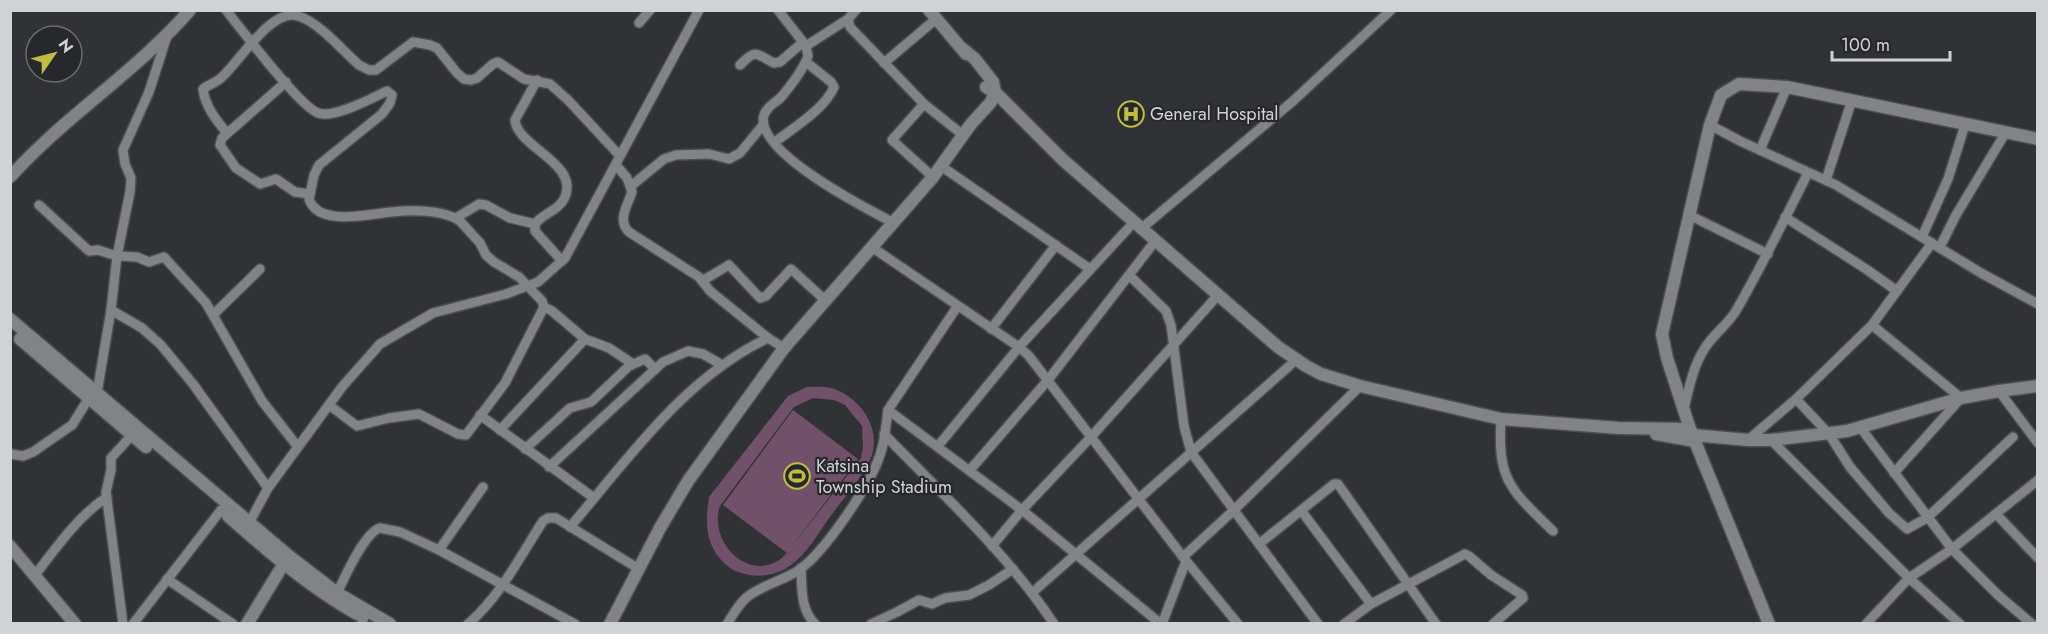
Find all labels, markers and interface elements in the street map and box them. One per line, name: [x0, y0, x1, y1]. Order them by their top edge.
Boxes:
north arrow: [24, 24, 84, 84]
scale bar: [1832, 24, 1950, 62]
text: 100 m: [1841, 32, 1890, 58]
text: N: [53, 34, 79, 57]
hospital icon: General Hospital: [1116, 99, 1146, 129]
place label: General Hospital: [1150, 101, 1278, 127]
place label: Katsina Township Stadium: [816, 453, 952, 500]
sports icon: Katsina Township Stadium: [782, 461, 812, 491]

